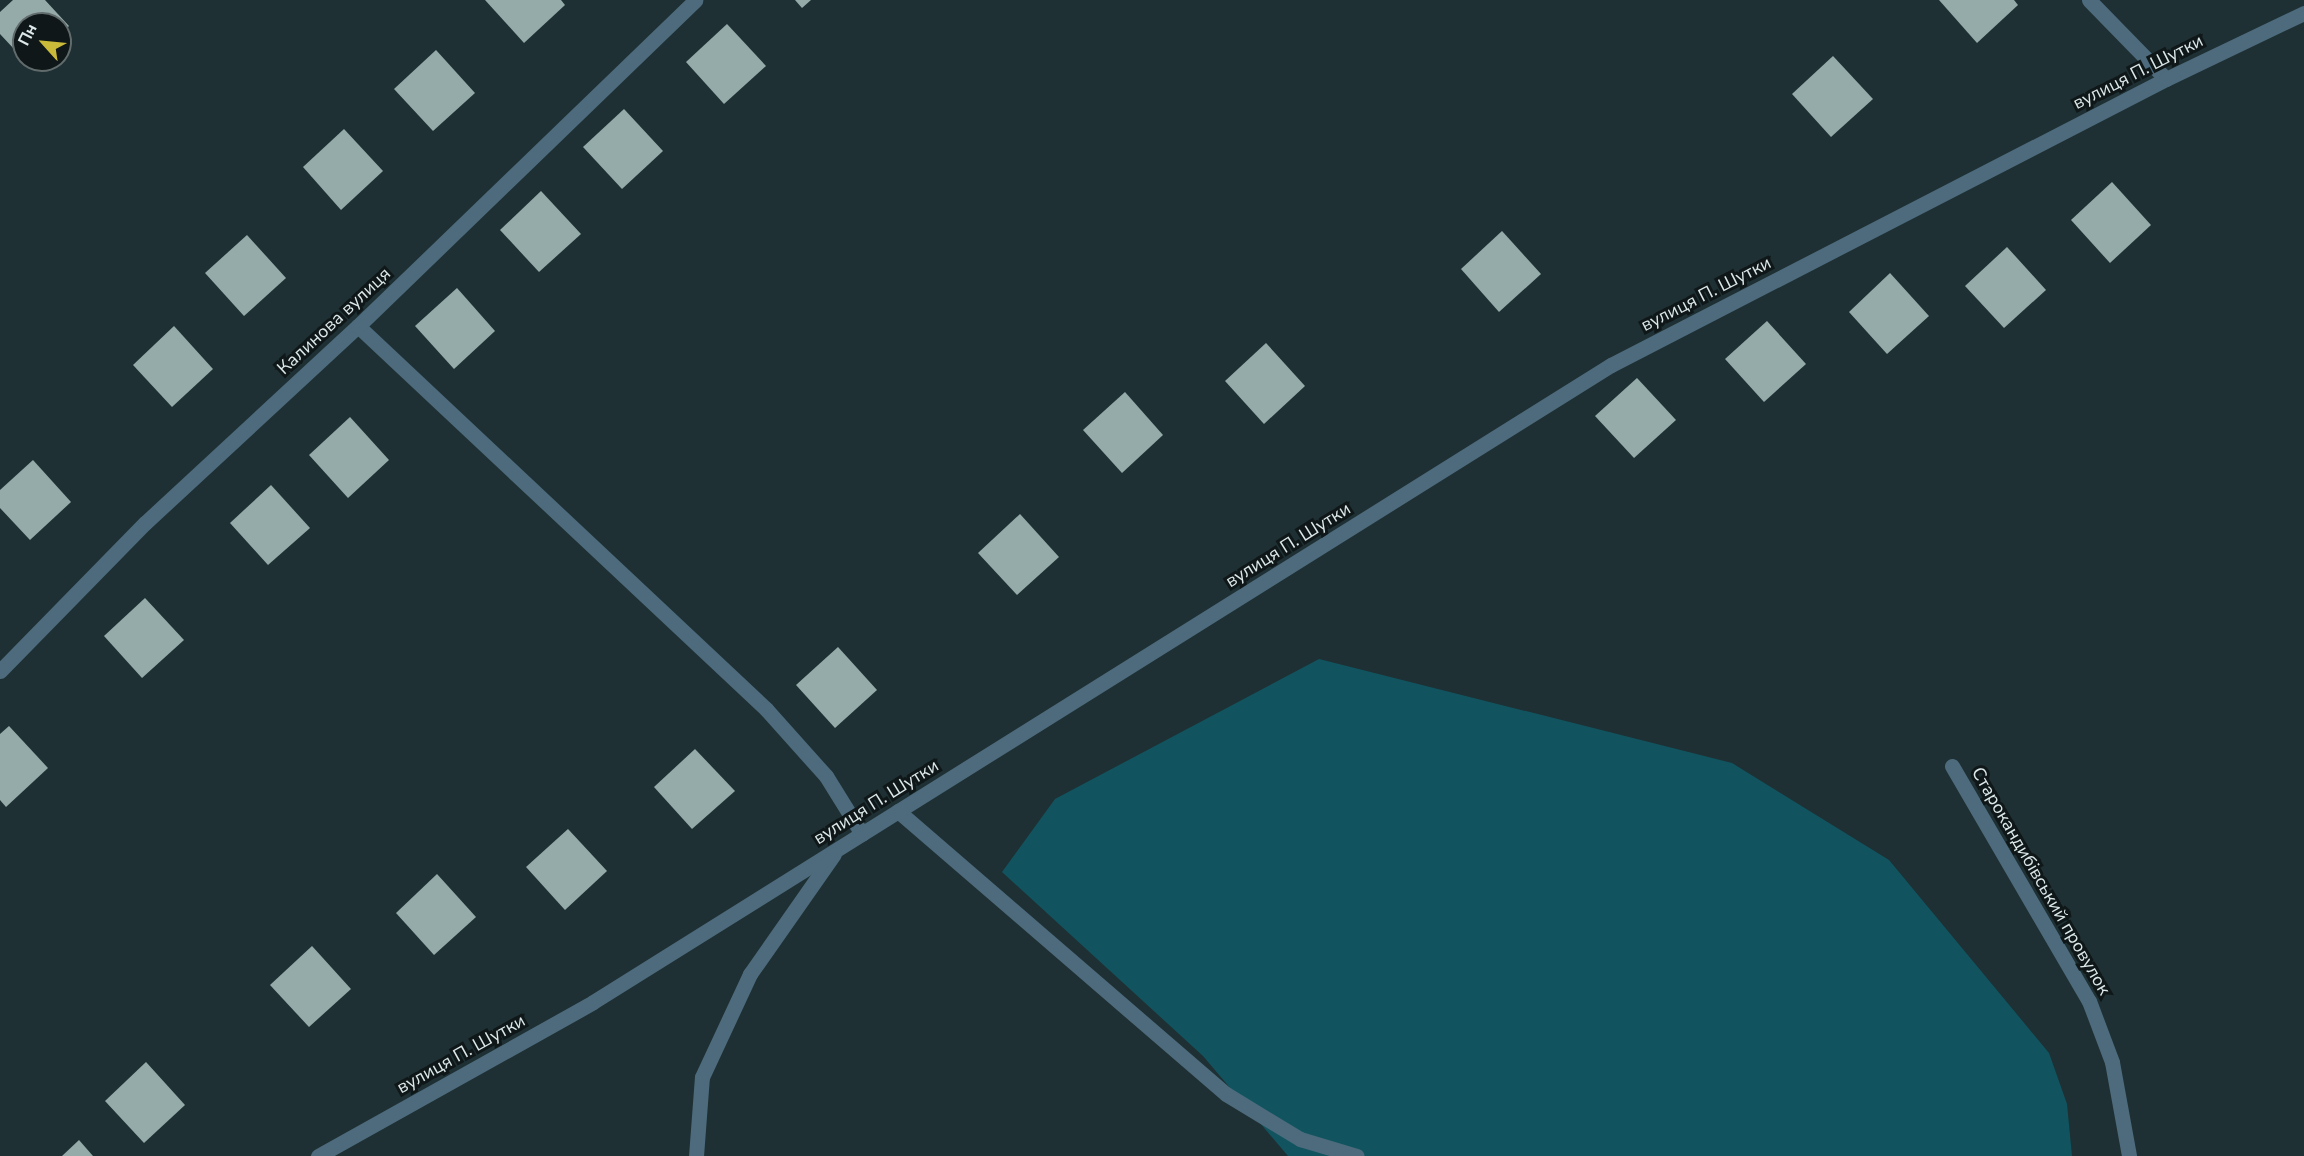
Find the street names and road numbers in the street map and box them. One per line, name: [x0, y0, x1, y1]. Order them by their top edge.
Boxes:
street label: вулиця П. Шутки: [2069, 30, 2207, 114]
street label: вулиця П. Шутки: [1637, 252, 1775, 336]
street label: Калинова вулиця: [273, 263, 395, 379]
street label: вулиця П. Шутки: [1221, 498, 1355, 592]
street label: вулиця П. Шутки: [809, 755, 943, 849]
street label: Старокандибівський провулок: [1967, 763, 2115, 999]
street label: вулиця П. Шутки: [393, 1010, 529, 1098]

